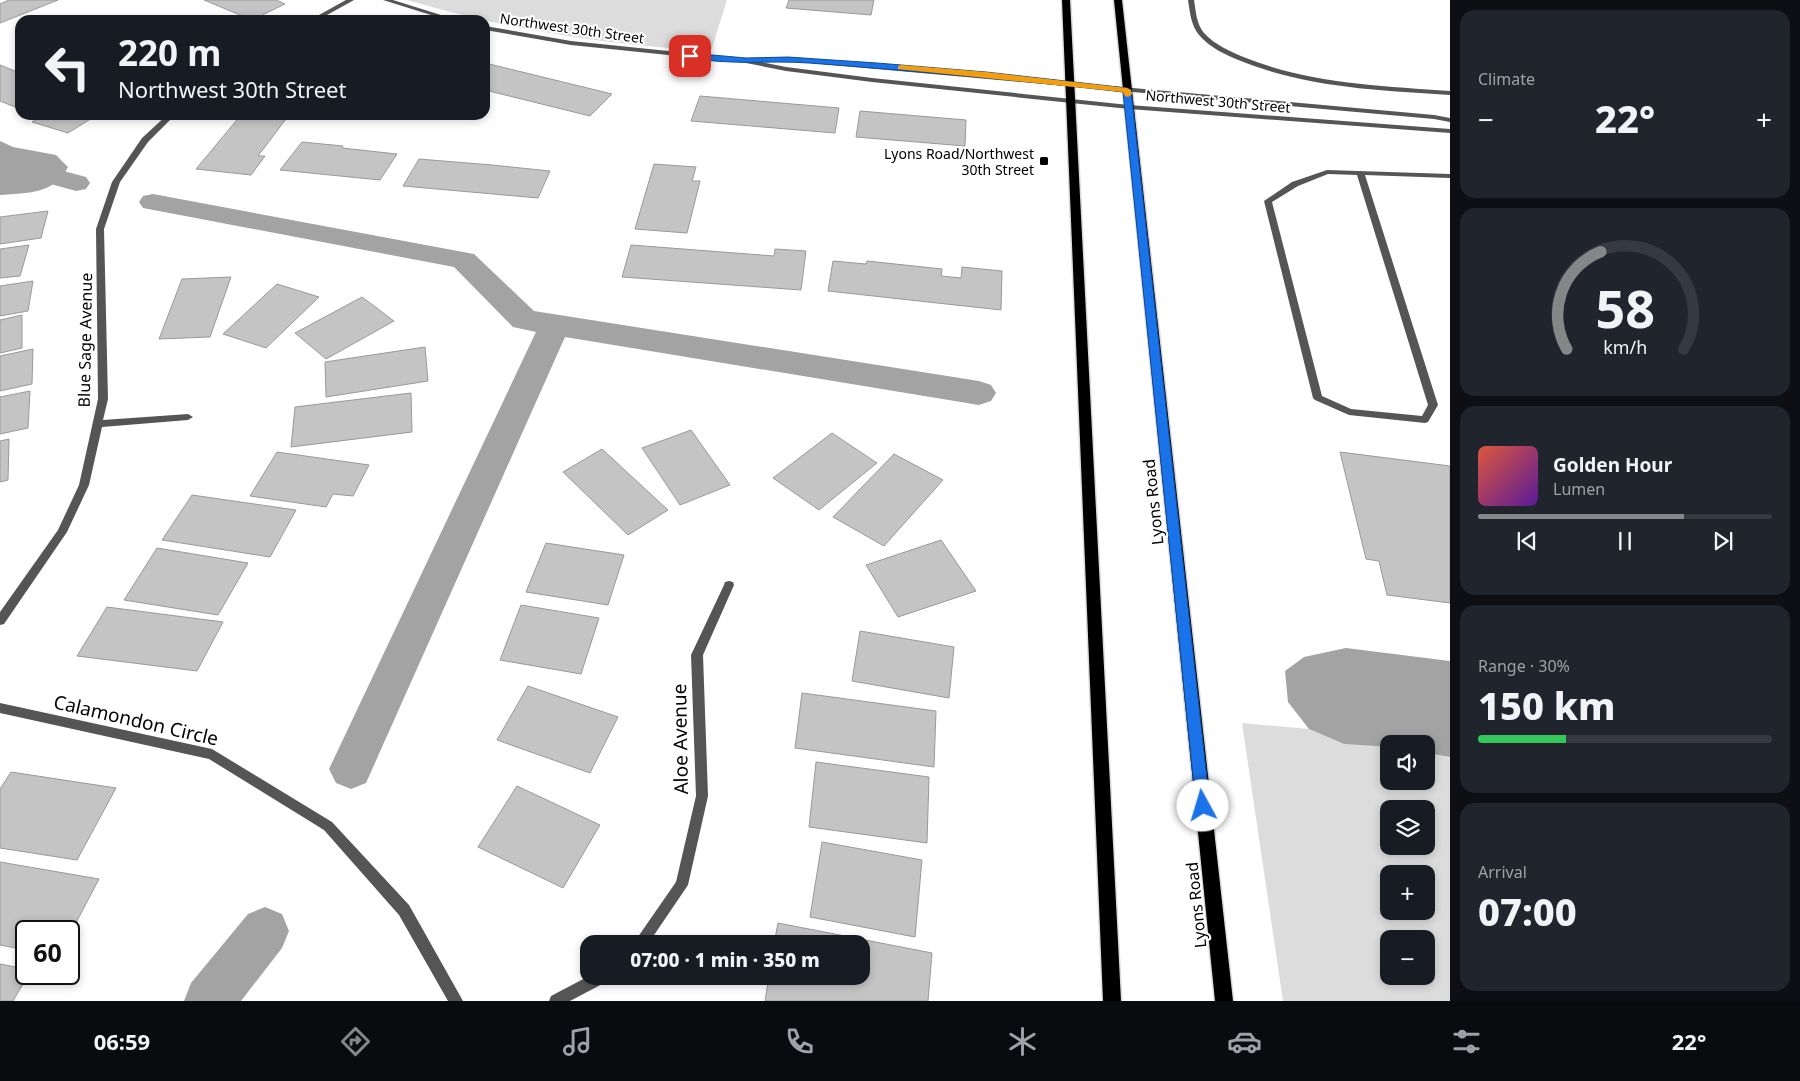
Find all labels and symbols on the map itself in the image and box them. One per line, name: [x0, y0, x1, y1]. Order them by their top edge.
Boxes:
street label: Northwest 30th Street: [499, 8, 645, 48]
pin: [669, 35, 711, 77]
street label: Northwest 30th Street: [1145, 85, 1291, 117]
place label: Lyons Road/Northwest 30th Street: [884, 144, 1034, 179]
marker: Lyons Road/Northwest 30th Street: [1038, 155, 1050, 167]
street label: Blue Sage Avenue: [73, 273, 97, 407]
street label: Lyons Road: [1138, 458, 1168, 546]
street label: Aloe Avenue: [666, 683, 694, 795]
street label: Calamondon Circle: [51, 688, 221, 752]
position arrow: [1176, 779, 1228, 831]
street label: Lyons Road: [1181, 861, 1211, 949]
speed limit sign: 60: [15, 920, 80, 985]

